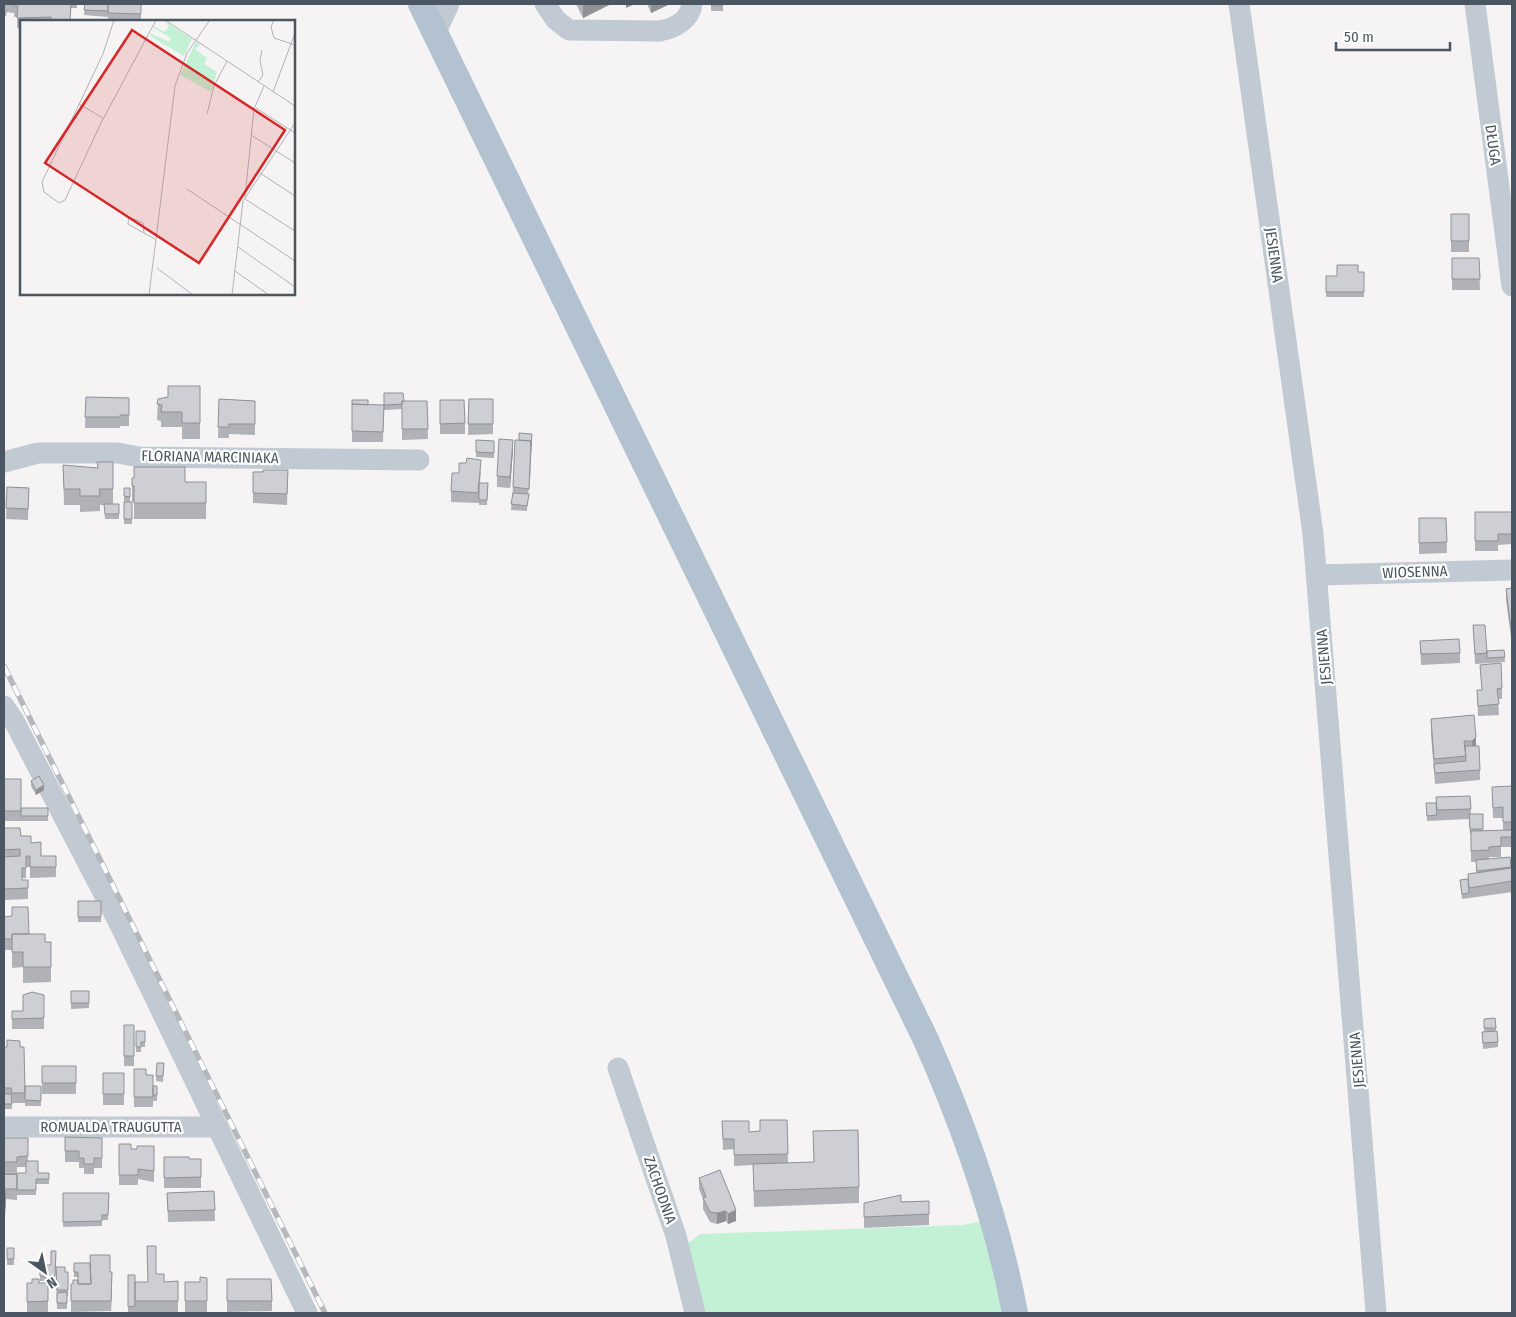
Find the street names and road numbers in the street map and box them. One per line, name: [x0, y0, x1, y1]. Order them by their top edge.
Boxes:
street label: DŁUGA: [1481, 124, 1505, 166]
street label: JESIENNA: [1261, 226, 1287, 284]
street label: FLORIANA MARCINIAKA: [141, 447, 279, 467]
street label: WIOSENNA: [1382, 562, 1448, 582]
street label: JESIENNA: [1313, 628, 1335, 685]
street label: JESIENNA: [1346, 1031, 1368, 1088]
street label: ROMUALDA TRAUGUTTA: [40, 1118, 182, 1136]
street label: ZACHODNIA: [640, 1154, 680, 1226]

